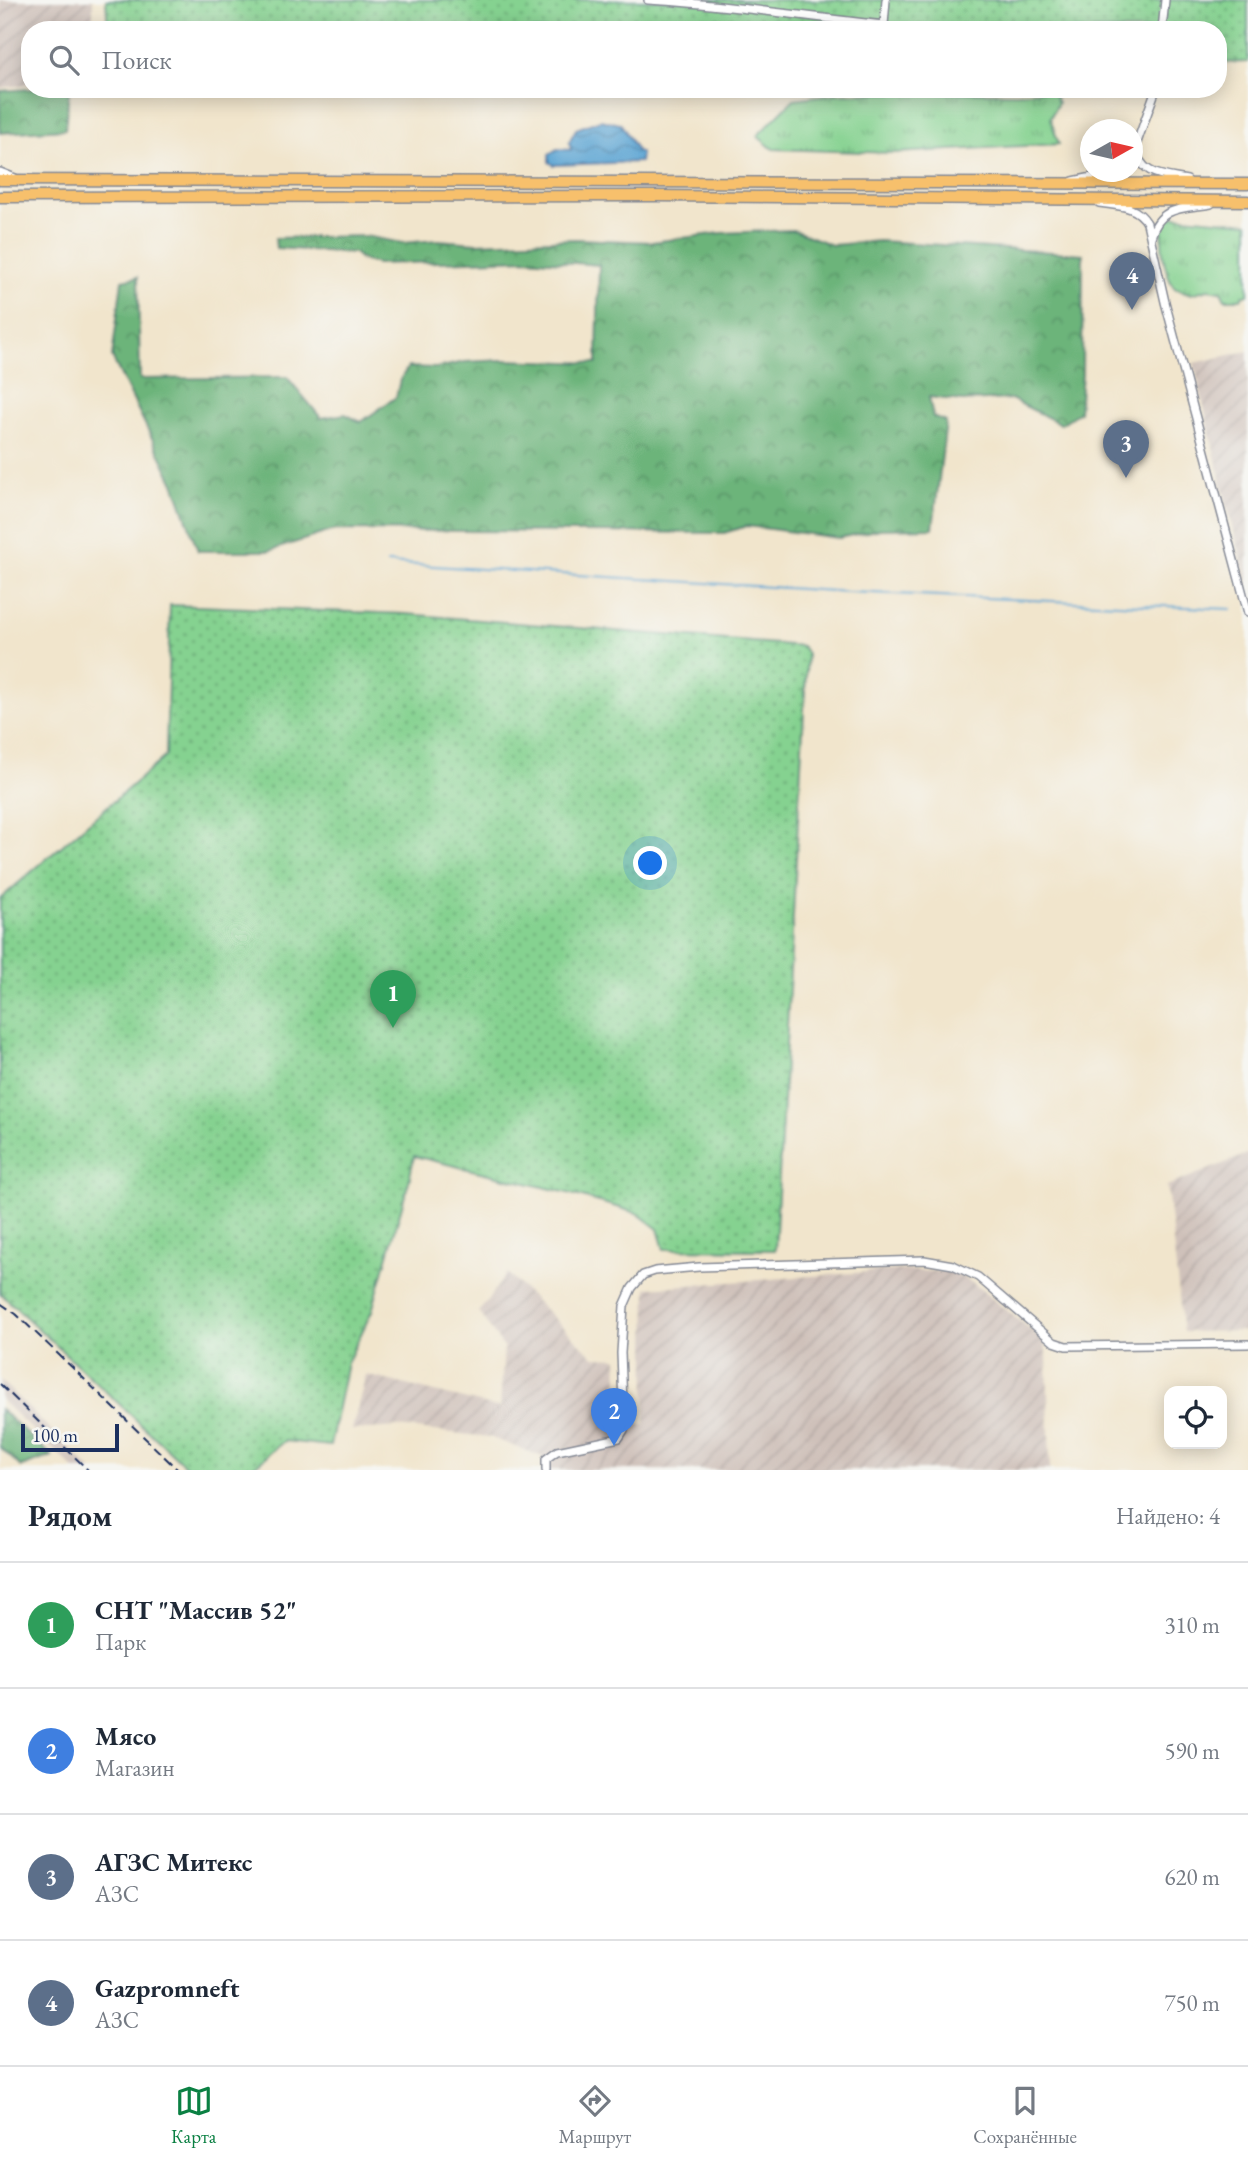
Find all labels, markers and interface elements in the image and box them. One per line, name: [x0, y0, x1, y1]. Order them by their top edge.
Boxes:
search box: [21, 21, 1227, 98]
icon: search: [45, 41, 83, 79]
text: Поиск: [101, 43, 172, 77]
north arrow: [1080, 119, 1143, 182]
pin: 4: [1109, 252, 1155, 310]
pin: 3: [1103, 420, 1149, 478]
your location: [633, 846, 667, 880]
pin: 1: [370, 970, 416, 1028]
map controls: [1164, 1386, 1227, 1449]
button: locate: [1164, 1386, 1227, 1449]
pin: 2: [591, 1388, 637, 1446]
scale bar: [21, 1421, 119, 1453]
text: 100 m: [32, 1423, 78, 1448]
text: Рядом: [28, 1496, 112, 1535]
text: Найдено: 4: [1116, 1501, 1220, 1531]
text: СНТ "Массив 52": [95, 1593, 297, 1627]
text: 1: [45, 1610, 57, 1640]
text: 310 m: [1164, 1610, 1220, 1640]
text: Парк: [95, 1627, 146, 1657]
text: Мясо: [95, 1719, 156, 1753]
text: 2: [45, 1736, 57, 1766]
text: 590 m: [1164, 1736, 1220, 1766]
text: Магазин: [95, 1753, 174, 1783]
text: АГЗС Митекс: [95, 1845, 253, 1879]
text: 3: [45, 1862, 57, 1892]
text: 620 m: [1164, 1862, 1220, 1892]
text: АЗС: [95, 1879, 139, 1909]
text: Gazpromneft: [95, 1971, 239, 2005]
text: 4: [45, 1988, 57, 2018]
text: 750 m: [1164, 1988, 1220, 2018]
text: АЗС: [95, 2005, 139, 2035]
tab: Карта: [171, 2082, 216, 2149]
tab: Маршрут: [558, 2082, 631, 2149]
tab: Сохранённые: [973, 2082, 1077, 2149]

